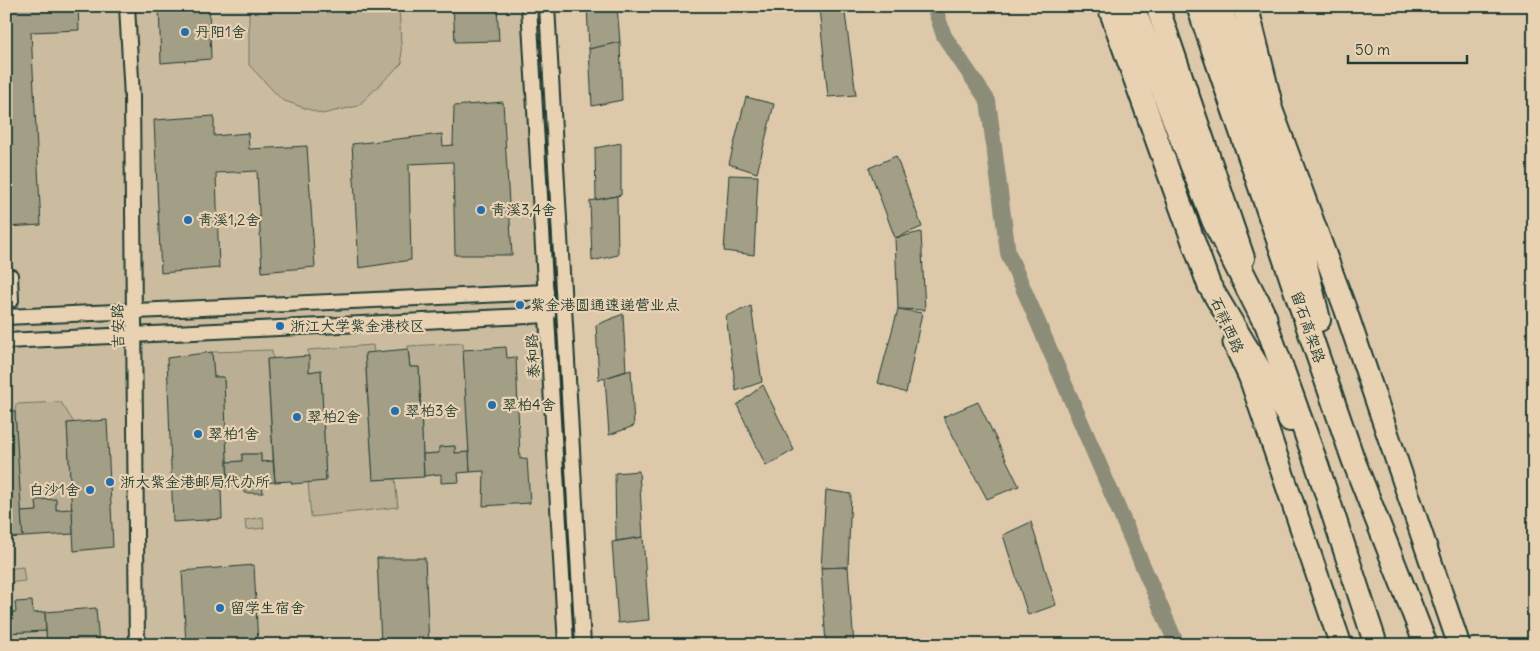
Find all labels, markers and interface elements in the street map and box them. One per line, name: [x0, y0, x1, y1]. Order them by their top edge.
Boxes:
place label: 丹阳1舍: [195, 22, 246, 41]
marker: 丹阳1舍: [179, 26, 191, 38]
scale bar: [1348, 32, 1466, 64]
text: 50 m: [1355, 40, 1390, 59]
place label: 青溪3,4舍: [491, 200, 556, 219]
marker: 青溪3,4舍: [475, 204, 487, 216]
place label: 青溪1,2舍: [198, 210, 260, 229]
marker: 青溪1,2舍: [182, 214, 194, 226]
street label: 留石高架路: [1287, 288, 1330, 365]
street label: 石祥西路: [1207, 294, 1248, 356]
place label: 紫金港圆通速递营业点: [530, 295, 680, 314]
marker: 紫金港圆通速递营业点: [514, 299, 526, 311]
street label: 吉安路: [108, 303, 127, 349]
place label: 浙江大学紫金港校区: [290, 316, 425, 335]
marker: 浙江大学紫金港校区: [274, 320, 286, 332]
street label: 泰和路: [522, 333, 543, 379]
place label: 翠柏4舍: [502, 395, 556, 414]
marker: 翠柏4舍: [486, 399, 498, 411]
place label: 翠柏3舍: [405, 401, 459, 420]
marker: 翠柏3舍: [389, 405, 401, 417]
place label: 翠柏2舍: [307, 407, 360, 426]
marker: 翠柏2舍: [291, 411, 303, 423]
place label: 翠柏1舍: [208, 424, 259, 443]
marker: 翠柏1舍: [192, 428, 204, 440]
place label: 浙大紫金港邮局代办所: [120, 472, 270, 491]
marker: 浙大紫金港邮局代办所: [104, 476, 116, 488]
place label: 白沙1舍: [29, 480, 80, 499]
marker: 白沙1舍: [84, 484, 96, 496]
place label: 留学生宿舍: [230, 598, 305, 617]
marker: 留学生宿舍: [214, 602, 226, 614]

